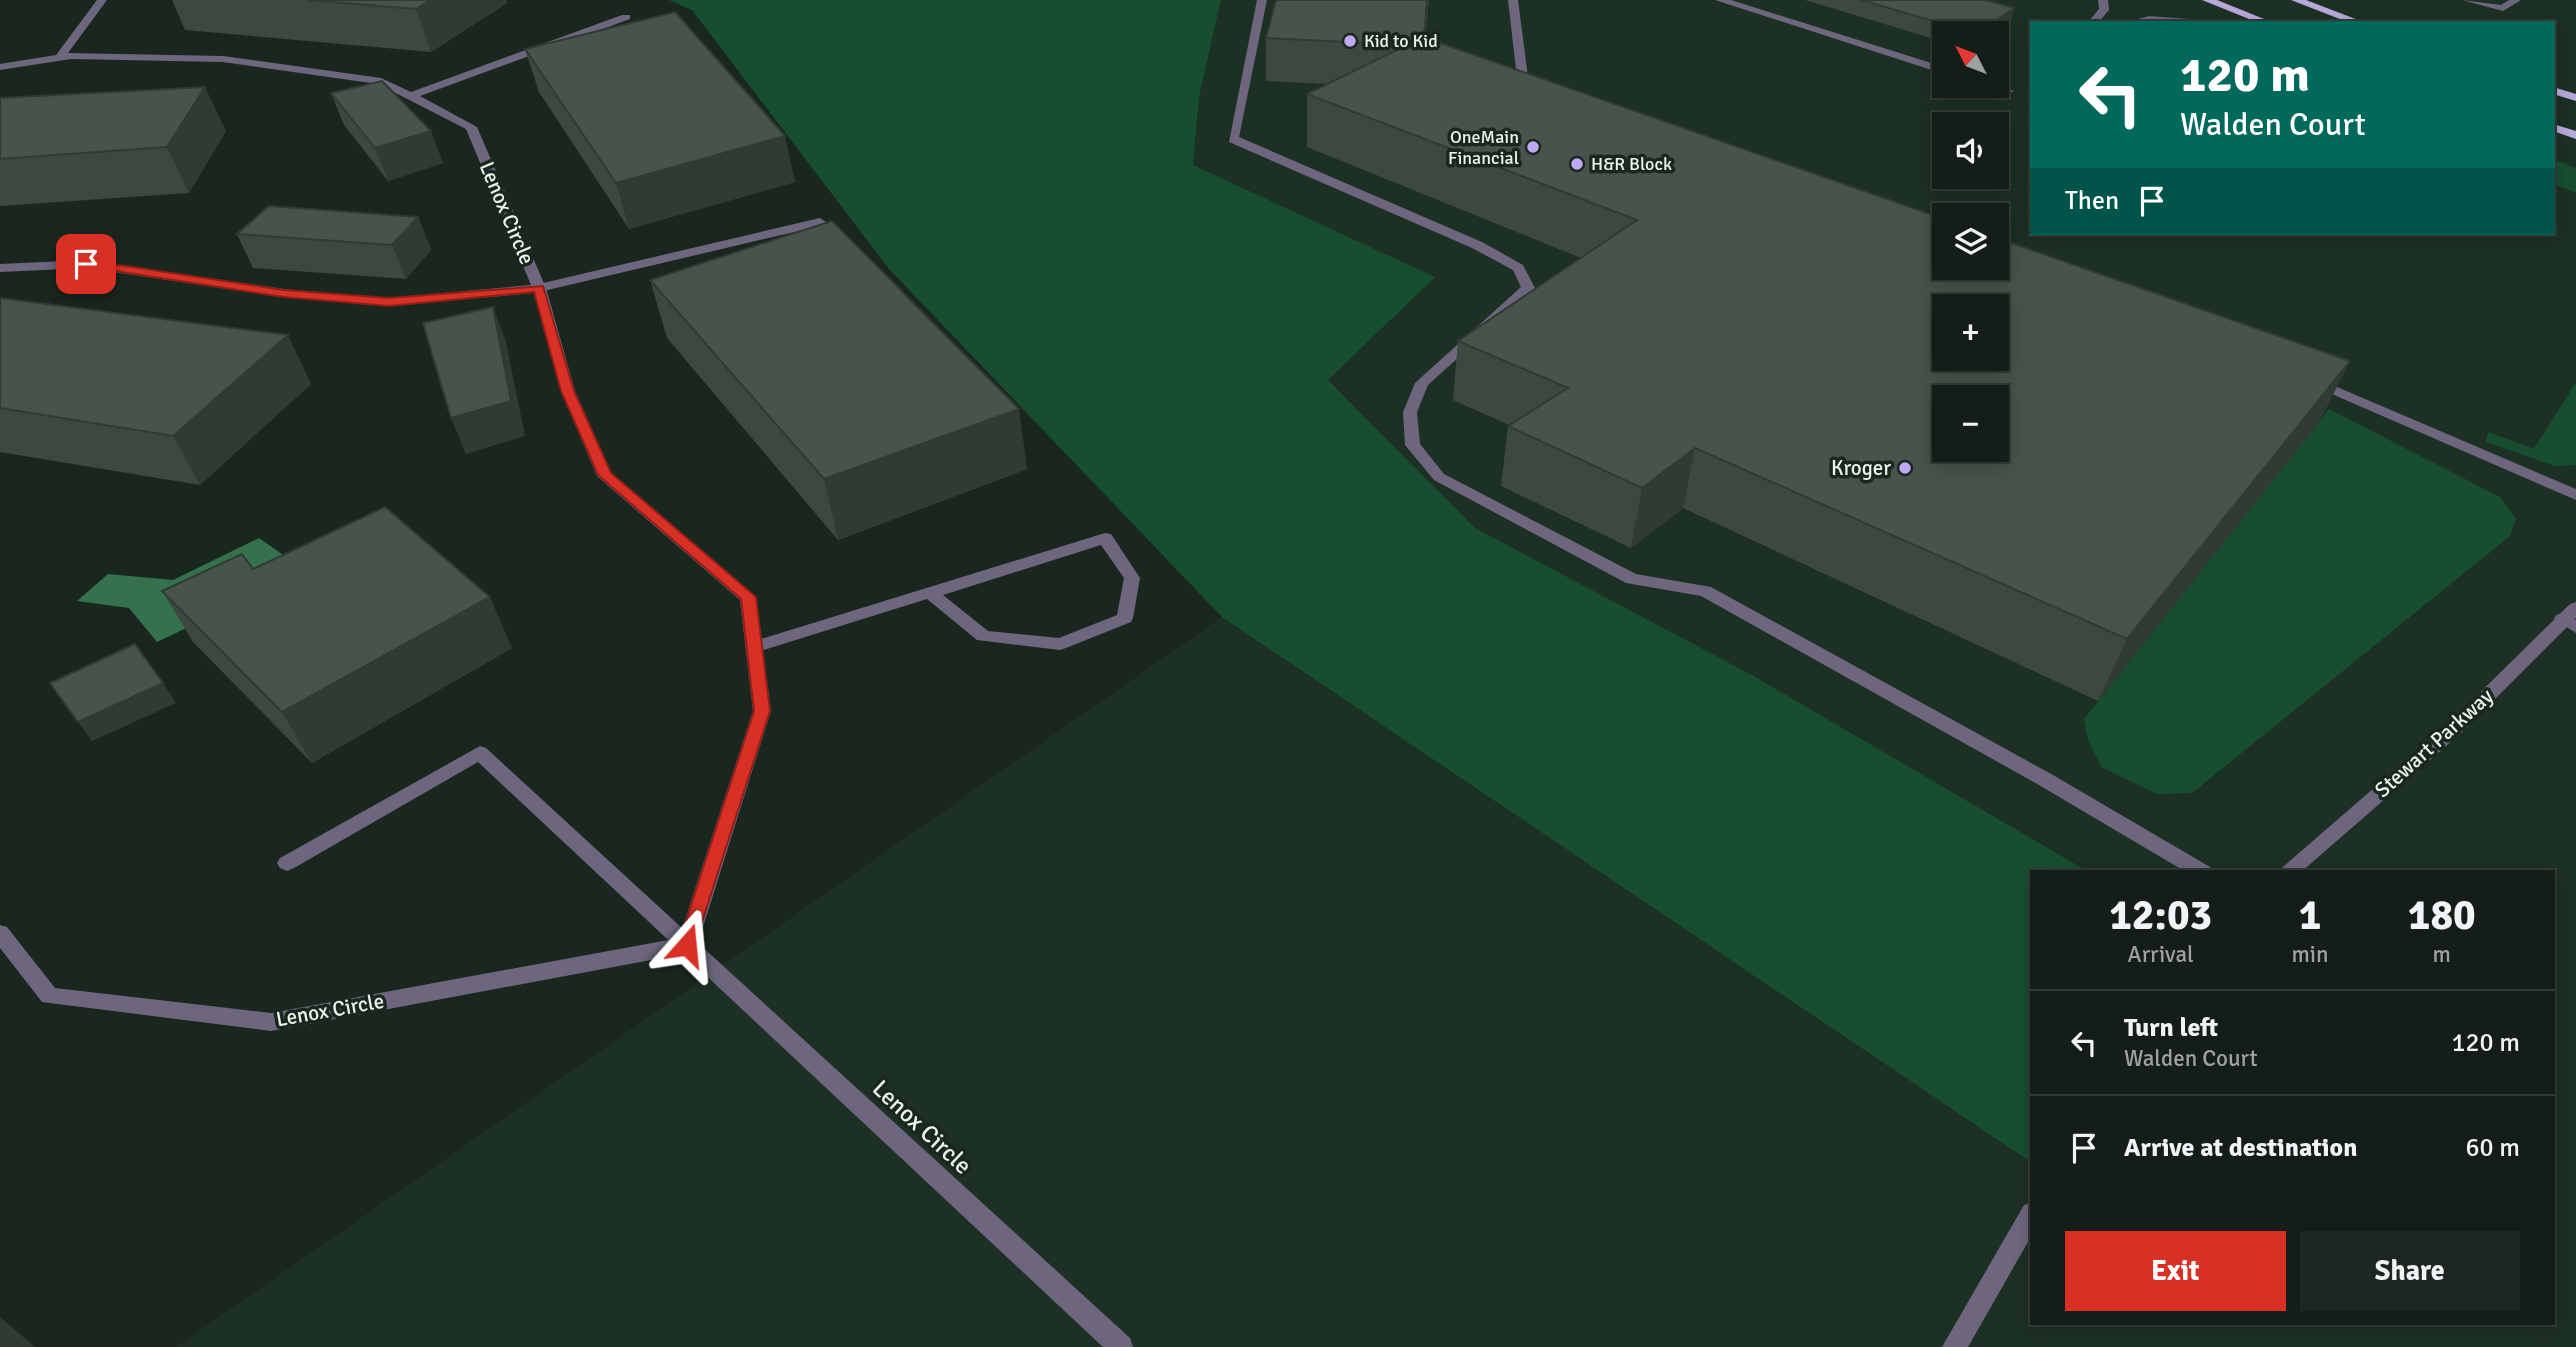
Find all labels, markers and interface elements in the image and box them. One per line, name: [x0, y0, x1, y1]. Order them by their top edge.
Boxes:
north arrow: [1932, 21, 2009, 98]
map controls: [1932, 21, 2009, 462]
place label: Kid to Kid: [1364, 30, 1438, 52]
marker: Kid to Kid: [1342, 33, 1358, 49]
text: 120 m: [2180, 45, 2310, 105]
icon: left: [2065, 49, 2156, 140]
text: Walden Court: [2180, 105, 2366, 144]
button: sound: [1932, 112, 2009, 189]
place label: OneMain Financial: [1448, 126, 1519, 169]
marker: OneMain Financial: [1525, 139, 1541, 155]
place label: H&R Block: [1591, 153, 1672, 175]
marker: H&R Block: [1569, 156, 1585, 172]
street label: Lenox Circle: [474, 158, 540, 268]
icon: arrive: [2133, 182, 2171, 220]
text: Then: [2065, 185, 2119, 217]
button: layers: [1932, 203, 2009, 280]
pin: [56, 234, 116, 294]
icon: arrive: [67, 245, 105, 283]
button: +: [1932, 294, 2009, 371]
button: −: [1932, 385, 2009, 462]
place label: Kroger: [1831, 455, 1891, 481]
marker: Kroger: [1897, 460, 1913, 476]
street label: Stewart Parkway: [2369, 683, 2499, 803]
text: 12:03: [2109, 890, 2212, 941]
text: 1: [2299, 890, 2321, 941]
text: 180: [2408, 890, 2476, 941]
position arrow: [650, 908, 724, 982]
text: Arrival: [2128, 940, 2194, 969]
text: min: [2291, 940, 2329, 969]
text: m: [2433, 940, 2451, 969]
street label: Lenox Circle: [274, 988, 386, 1032]
text: Turn left: [2124, 1012, 2218, 1044]
icon: left: [2065, 1024, 2103, 1062]
text: 120 m: [2451, 1027, 2520, 1059]
text: Walden Court: [2124, 1044, 2258, 1073]
street label: Lenox Circle: [866, 1073, 978, 1181]
icon: arrive: [2065, 1129, 2103, 1167]
text: Arrive at destination: [2124, 1132, 2357, 1164]
text: 60 m: [2465, 1132, 2520, 1164]
button: Exit: [2065, 1231, 2286, 1311]
button: Share: [2300, 1231, 2520, 1311]

